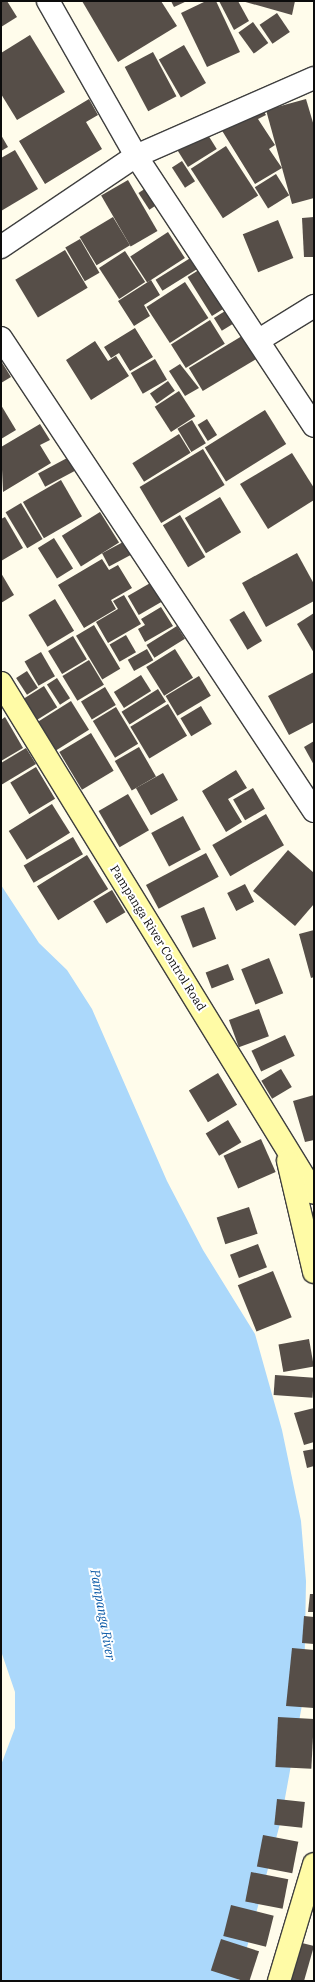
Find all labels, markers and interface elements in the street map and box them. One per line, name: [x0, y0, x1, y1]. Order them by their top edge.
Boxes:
street label: Pampanga River Control Road: [107, 863, 209, 1013]
water label: Pampanga River: [86, 1568, 118, 1662]

